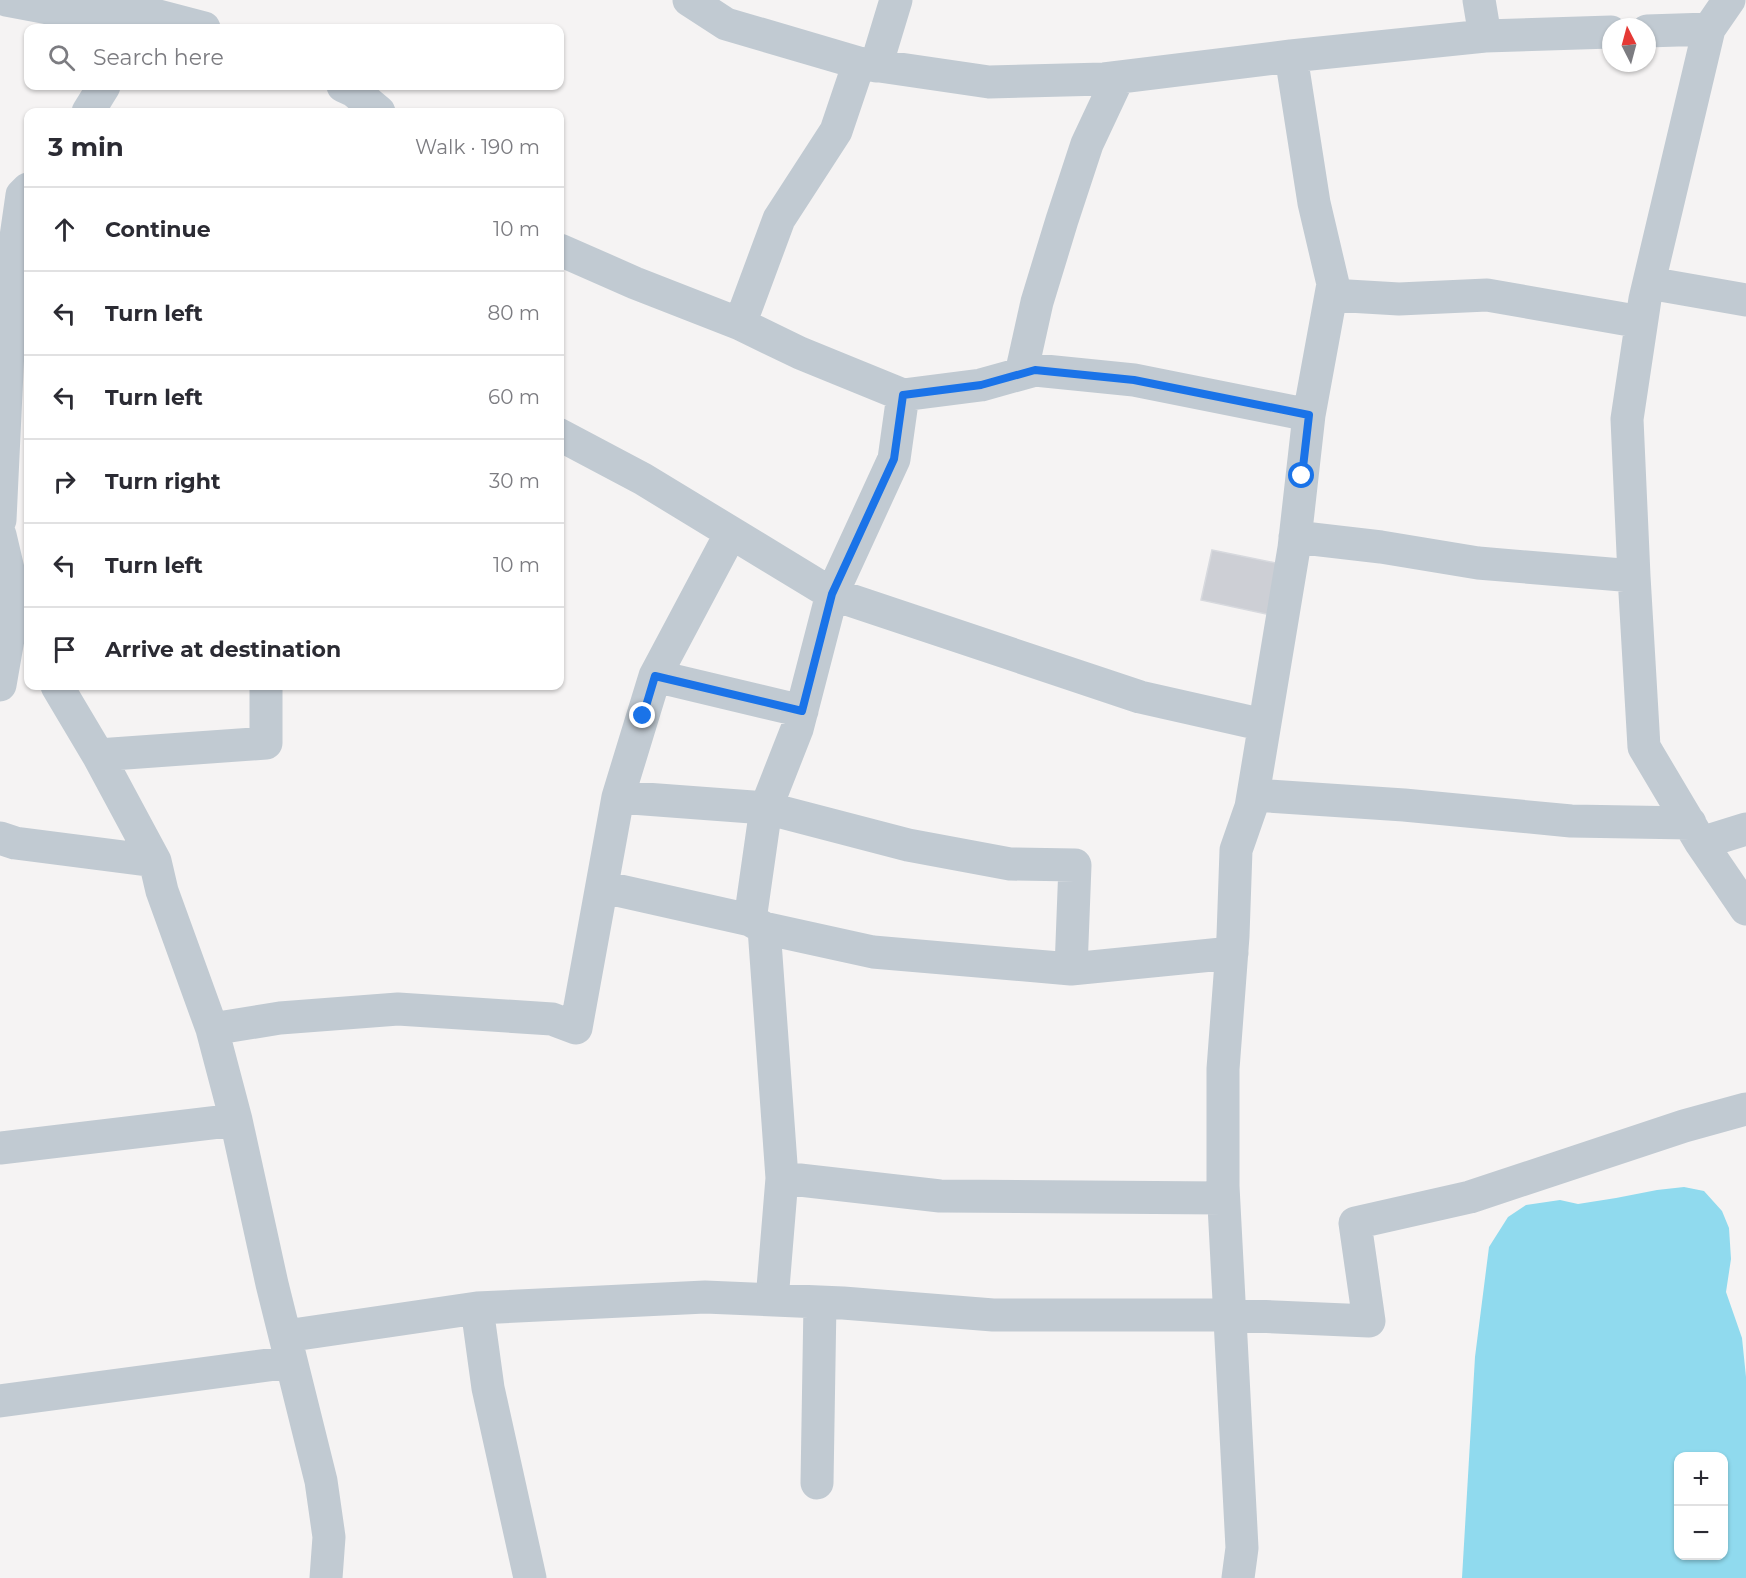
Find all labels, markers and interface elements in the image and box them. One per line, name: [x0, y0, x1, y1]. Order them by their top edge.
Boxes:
north arrow: [1602, 18, 1656, 72]
search box: [24, 24, 564, 90]
icon: search: [45, 41, 78, 74]
text: Search here: [93, 44, 224, 71]
text: 3 min: [48, 131, 124, 163]
text: Walk · 190 m: [415, 135, 540, 159]
icon: ahead: [48, 213, 81, 246]
text: Continue: [105, 216, 211, 243]
text: 10 m: [493, 217, 540, 241]
icon: left: [48, 297, 81, 330]
text: Turn left: [105, 300, 203, 327]
text: 80 m: [488, 301, 540, 325]
icon: left: [48, 381, 81, 414]
text: Turn left: [105, 384, 203, 411]
text: 60 m: [488, 385, 540, 409]
route start: [1288, 462, 1314, 488]
icon: right: [48, 465, 81, 498]
text: Turn right: [105, 468, 220, 495]
text: 30 m: [489, 469, 540, 493]
icon: left: [48, 549, 81, 582]
text: Turn left: [105, 552, 203, 579]
text: 10 m: [493, 553, 540, 577]
icon: arrive: [48, 633, 81, 666]
text: Arrive at destination: [105, 636, 341, 663]
route end: [629, 702, 655, 728]
map controls: [1674, 1452, 1728, 1560]
button: +: [1674, 1452, 1728, 1506]
button: −: [1674, 1506, 1728, 1560]

